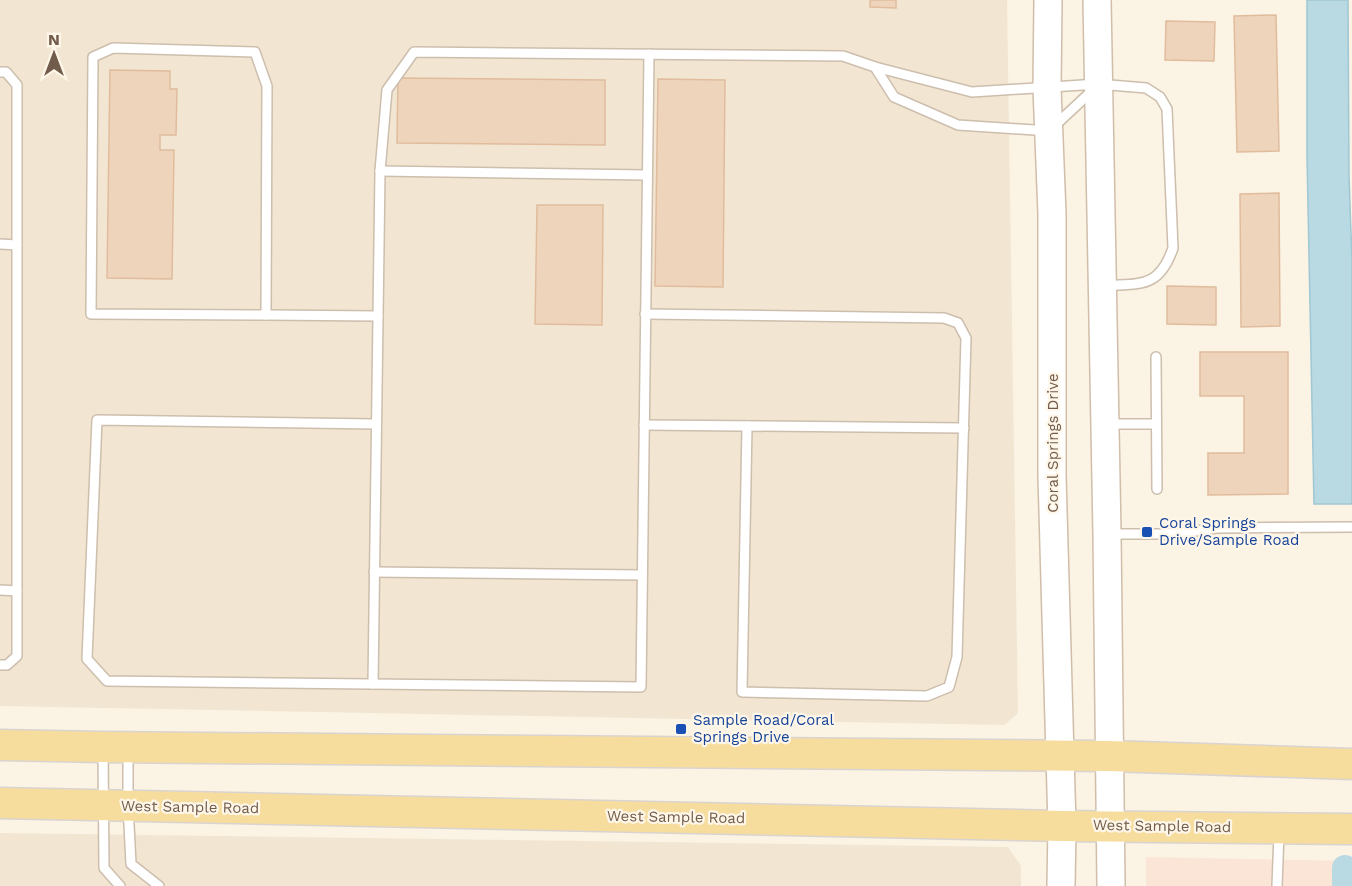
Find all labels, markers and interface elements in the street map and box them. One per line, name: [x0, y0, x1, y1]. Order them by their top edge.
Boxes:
north arrow: [24, 24, 84, 84]
text: N: [48, 30, 60, 49]
street label: Coral Springs Drive: [1044, 373, 1062, 513]
place label: Coral Springs Drive/Sample Road: [1159, 514, 1299, 549]
marker: Coral Springs Drive/Sample Road: [1140, 525, 1154, 539]
place label: Sample Road/Coral Springs Drive: [693, 711, 835, 746]
marker: Sample Road/Coral Springs Drive: [674, 722, 688, 736]
street label: West Sample Road: [121, 797, 259, 817]
street label: West Sample Road: [607, 807, 745, 827]
street label: West Sample Road: [1093, 816, 1231, 836]

